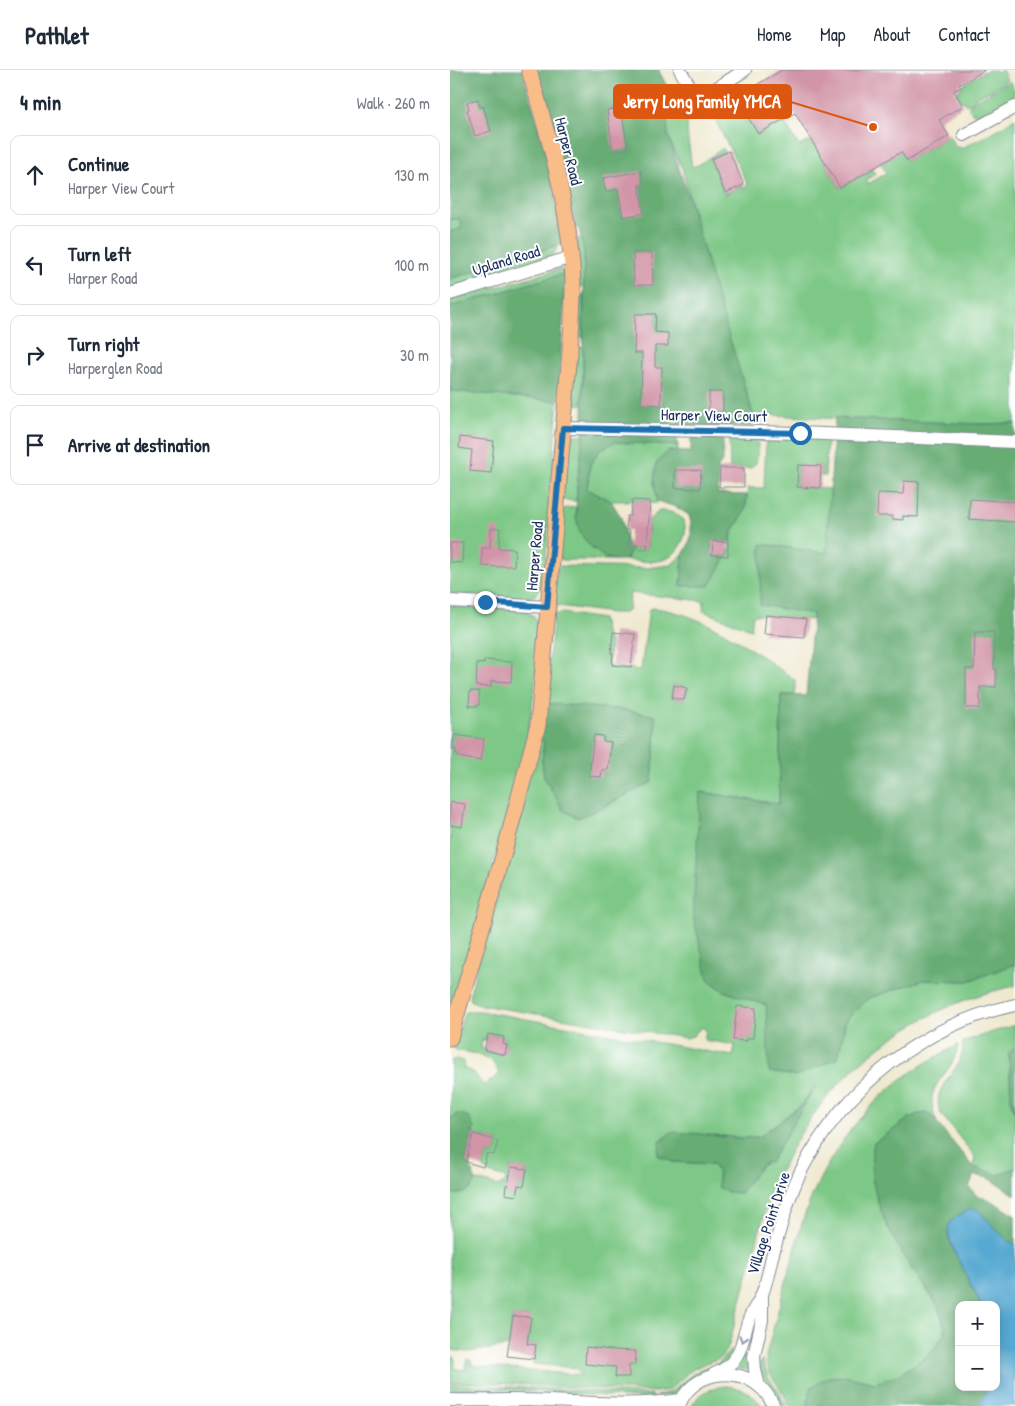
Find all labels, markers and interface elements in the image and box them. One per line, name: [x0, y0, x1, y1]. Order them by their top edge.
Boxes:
text: Pathlet: [25, 19, 88, 51]
text: Home: [757, 22, 792, 47]
text: Map: [820, 22, 845, 47]
text: About: [873, 22, 910, 47]
text: Contact: [938, 22, 990, 47]
callout: Jerry Long Family YMCA: [614, 85, 791, 118]
text: 4 min: [20, 88, 61, 117]
text: Jerry Long Family YMCA: [623, 89, 781, 115]
text: Walk · 260 m: [357, 92, 430, 114]
street label: Harper Road: [550, 115, 588, 187]
text: Continue: [68, 151, 129, 177]
icon: ahead: [21, 161, 49, 189]
text: 130 m: [394, 164, 429, 186]
text: Harper View Court: [68, 177, 174, 199]
street label: Upland Road: [470, 239, 542, 281]
text: Turn left: [68, 241, 131, 267]
icon: left: [21, 251, 49, 279]
text: 100 m: [394, 254, 429, 276]
text: Harper Road: [68, 267, 137, 289]
text: Turn right: [68, 331, 139, 357]
icon: right: [21, 341, 49, 369]
text: 30 m: [400, 344, 429, 366]
text: Harperglen Road: [68, 357, 162, 379]
street label: Harper View Court: [661, 403, 768, 427]
route start: [789, 422, 812, 445]
icon: arrive: [21, 431, 49, 459]
text: Arrive at destination: [68, 432, 210, 458]
street label: Harper Road: [520, 521, 548, 591]
route end: [474, 591, 497, 614]
street label: Village Point Drive: [741, 1168, 795, 1277]
map controls: [955, 1301, 1000, 1391]
button: +: [955, 1301, 1000, 1346]
one-way arrow: [739, 1334, 749, 1342]
button: −: [955, 1346, 1000, 1391]

